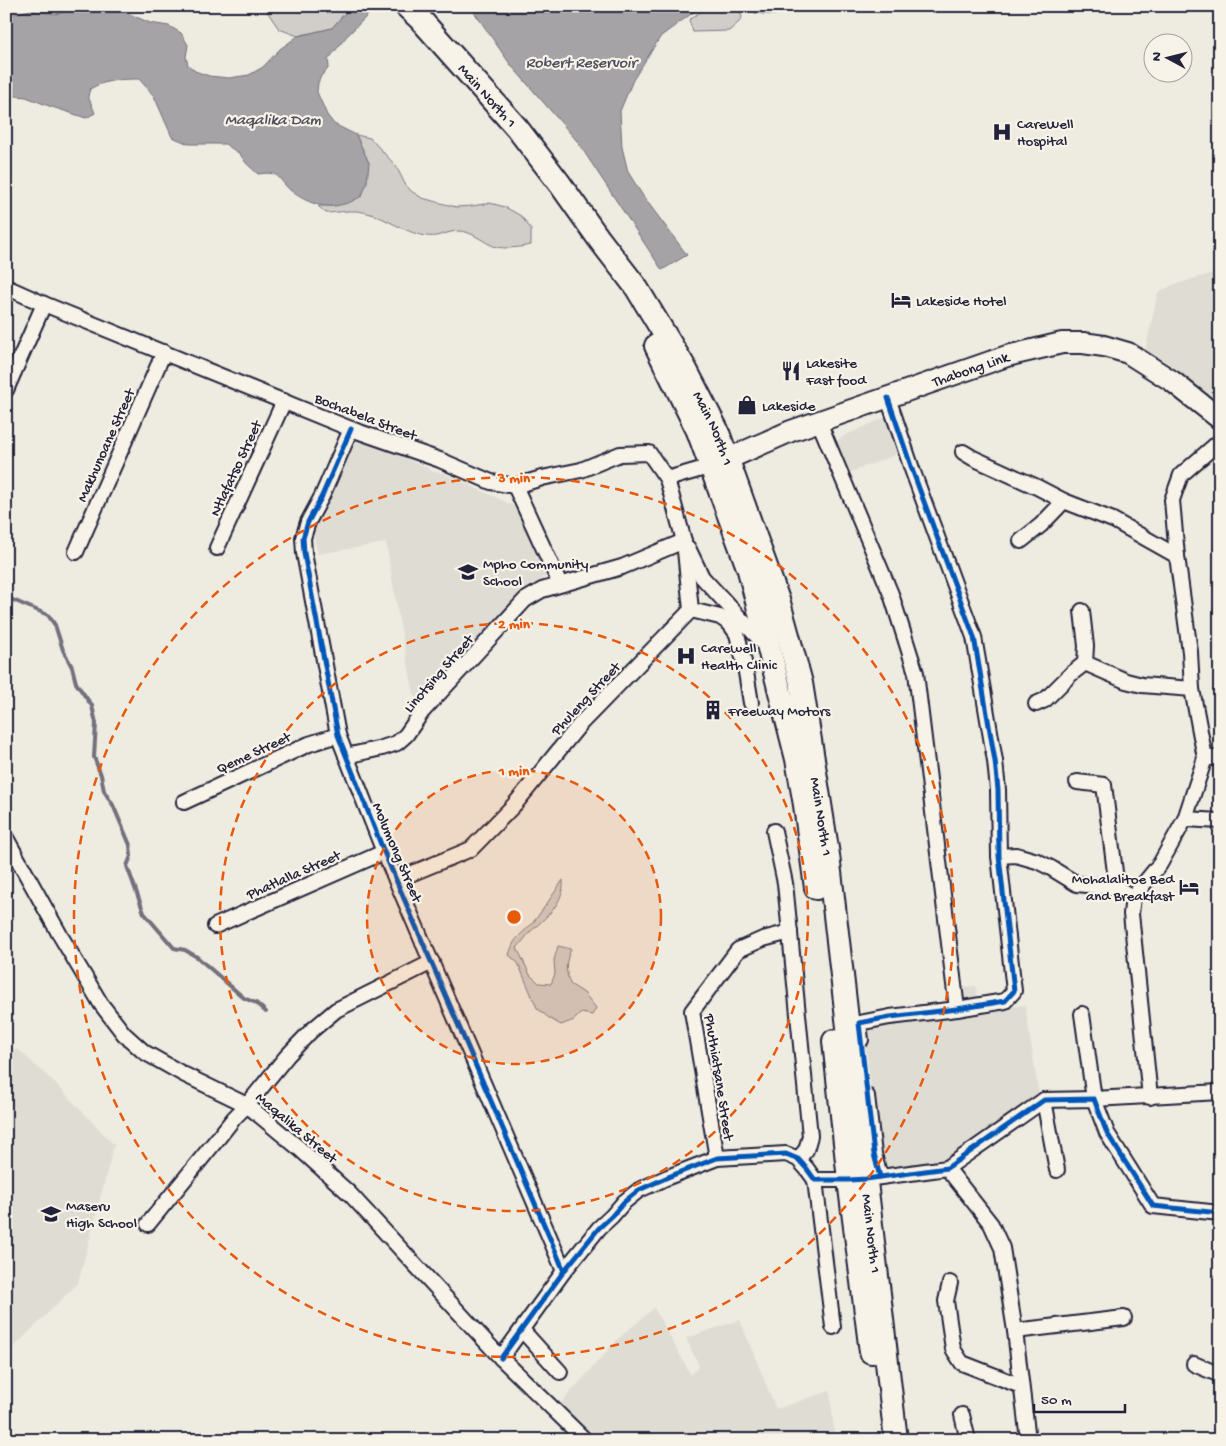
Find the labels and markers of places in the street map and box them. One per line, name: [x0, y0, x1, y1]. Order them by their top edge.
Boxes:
place label: CareWell Hospital: [1017, 116, 1074, 151]
hospital icon: CareWell Hospital: [991, 121, 1013, 143]
hotel icon: Lakeside Hotel: [890, 289, 912, 311]
place label: Lakeside Hotel: [916, 293, 1007, 311]
place label: Lakesite Fast food: [805, 355, 867, 390]
restaurant icon: Lakesite Fast food: [780, 360, 802, 382]
shop icon: Lakeside: [736, 394, 758, 416]
place label: Lakeside: [762, 398, 816, 416]
place label: Mpho Community School: [483, 556, 589, 591]
school or university icon: Mpho Community School: [457, 561, 479, 583]
place label: Carewell Health Clinic: [701, 640, 778, 675]
hospital icon: Carewell Health Clinic: [675, 645, 697, 667]
building icon: Freeway Motors: [702, 699, 724, 721]
place label: Freeway Motors: [727, 703, 831, 721]
place label: Mohalalitoe Bed and Breakfast: [1072, 871, 1176, 906]
hotel icon: Mohalalitoe Bed and Breakfast: [1178, 876, 1200, 898]
centre of rings: [505, 908, 523, 926]
place label: Maseru High School: [66, 1198, 137, 1233]
school or university icon: Maseru High School: [40, 1203, 62, 1225]

